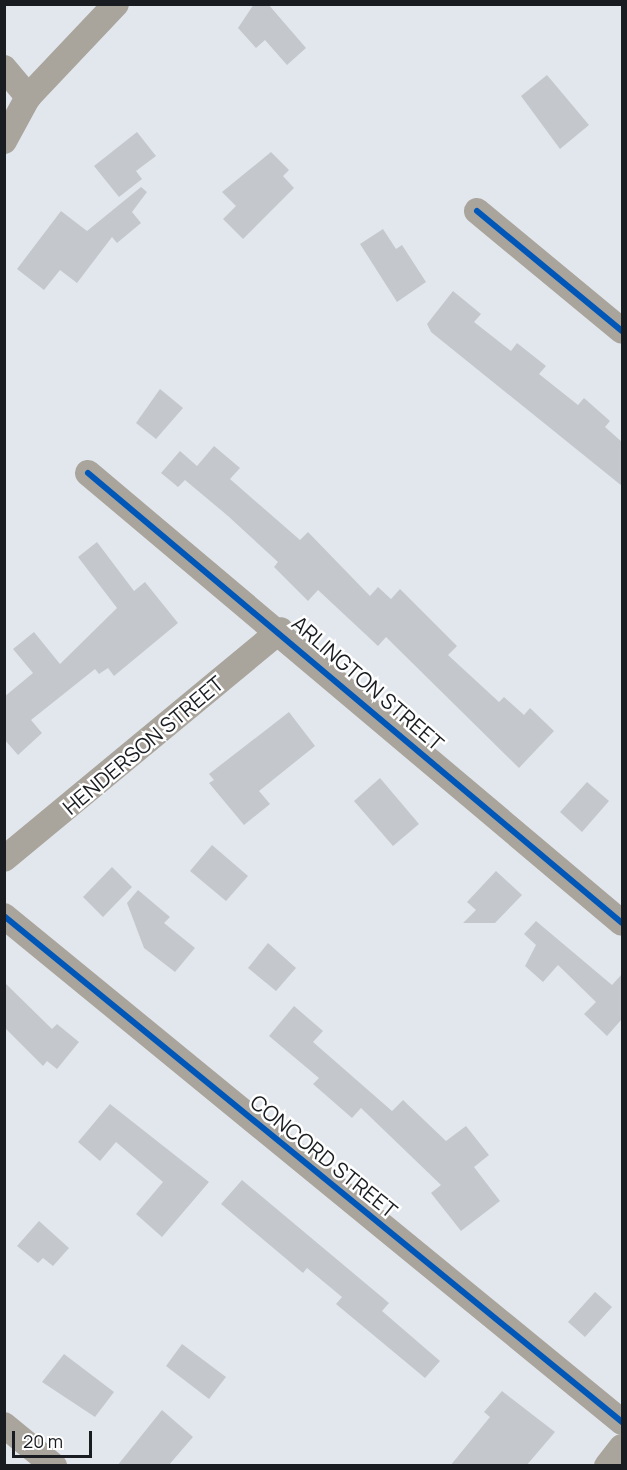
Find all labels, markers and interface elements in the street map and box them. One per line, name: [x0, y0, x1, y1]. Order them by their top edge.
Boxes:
street label: ARLINGTON STREET: [287, 610, 449, 756]
street label: HENDERSON STREET: [58, 670, 228, 820]
street label: CONCORD STREET: [246, 1089, 402, 1223]
scale bar: [15, 1419, 94, 1457]
text: 20 m: [23, 1429, 63, 1453]

